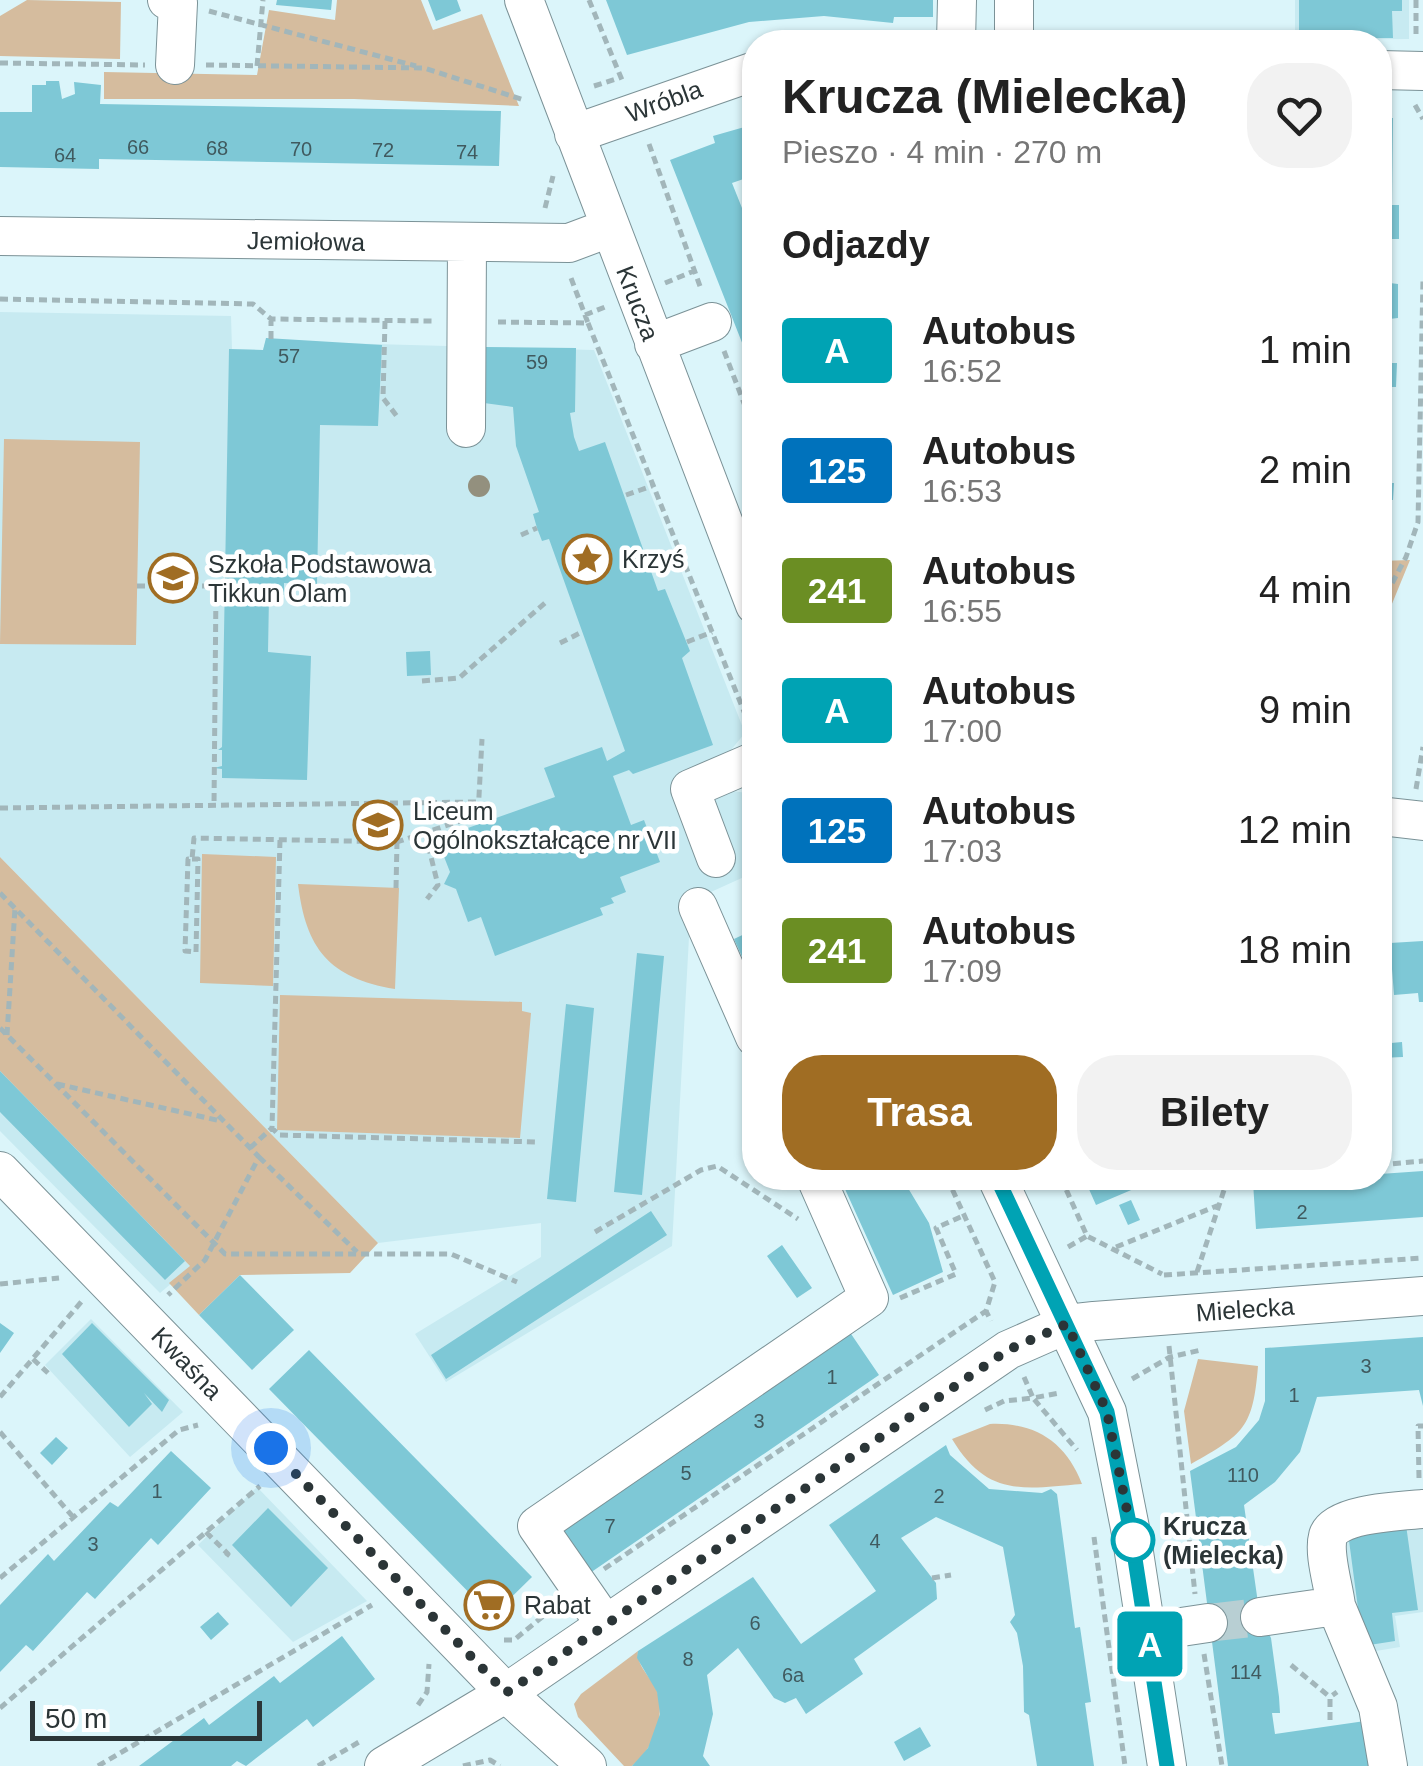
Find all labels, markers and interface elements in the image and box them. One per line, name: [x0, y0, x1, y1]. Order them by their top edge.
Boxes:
button: heart: [1247, 63, 1352, 168]
text: Krucza (Mielecka): [782, 70, 1188, 123]
street label: Wróbla: [622, 74, 706, 128]
text: Pieszo · 4 min · 270 m: [782, 134, 1102, 170]
house number: 66: [127, 136, 149, 158]
house number: 68: [206, 137, 228, 159]
house number: 70: [290, 138, 312, 160]
house number: 72: [372, 139, 394, 161]
house number: 74: [456, 141, 478, 163]
house number: 64: [54, 144, 76, 166]
text: Odjazdy: [782, 224, 930, 266]
street label: Jemiołowa: [247, 226, 365, 256]
street label: Krucza: [611, 262, 665, 344]
text: Autobus: [922, 310, 1076, 352]
text: 1 min: [1259, 329, 1352, 371]
text: A: [824, 331, 850, 370]
house number: 57: [278, 345, 300, 367]
house number: 59: [526, 351, 548, 373]
text: 16:52: [922, 353, 1002, 389]
text: Autobus: [922, 430, 1076, 472]
text: 2 min: [1259, 449, 1352, 491]
text: 125: [808, 451, 866, 490]
text: 16:53: [922, 473, 1002, 509]
place icon: Krzyś: [561, 533, 613, 585]
place label: Krzyś: [622, 545, 685, 573]
place label: Szkoła Podstawowa Tikkun Olam: [208, 550, 432, 607]
text: Autobus: [922, 550, 1076, 592]
school or university icon: Szkoła Podstawowa Tikkun Olam: [147, 552, 199, 604]
text: 4 min: [1259, 569, 1352, 611]
text: 241: [808, 571, 866, 610]
text: 16:55: [922, 593, 1002, 629]
text: Autobus: [922, 670, 1076, 712]
text: 9 min: [1259, 689, 1352, 731]
text: A: [824, 691, 850, 730]
text: 17:00: [922, 713, 1002, 749]
text: Autobus: [922, 790, 1076, 832]
place label: Liceum Ogólnokształcące nr VII: [413, 797, 677, 854]
school or university icon: Liceum Ogólnokształcące nr VII: [352, 799, 404, 851]
text: 12 min: [1238, 809, 1352, 851]
text: 125: [808, 811, 866, 850]
text: 17:03: [922, 833, 1002, 869]
text: Autobus: [922, 910, 1076, 952]
text: 18 min: [1238, 929, 1352, 971]
text: 241: [808, 931, 866, 970]
text: 17:09: [922, 953, 1002, 989]
button: Trasa: [782, 1055, 1057, 1170]
button: Bilety: [1077, 1055, 1352, 1170]
house number: 2: [1296, 1201, 1308, 1223]
street label: Mielecka: [1195, 1292, 1295, 1326]
street label: Kwaśna: [146, 1321, 228, 1405]
house number: 3: [1360, 1355, 1372, 1377]
house number: 1: [826, 1366, 838, 1388]
house number: 1: [1288, 1384, 1300, 1406]
house number: 3: [753, 1410, 765, 1432]
your location: [246, 1423, 296, 1473]
house number: 5: [680, 1462, 692, 1484]
house number: 110: [1227, 1464, 1259, 1486]
house number: 1: [151, 1480, 163, 1502]
house number: 2: [933, 1485, 945, 1507]
place label: Krucza (Mielecka): [1163, 1512, 1284, 1569]
house number: 7: [604, 1515, 616, 1537]
marker: Krucza (Mielecka): [1112, 1519, 1154, 1561]
house number: 4: [869, 1530, 881, 1552]
house number: 3: [87, 1533, 99, 1555]
supermarket icon: Rabat: [463, 1579, 515, 1631]
place label: Rabat: [524, 1591, 591, 1619]
house number: 6: [749, 1612, 761, 1634]
line badge: A: [1118, 1612, 1182, 1676]
text: A: [1137, 1625, 1163, 1664]
house number: 8: [682, 1648, 694, 1670]
house number: 114: [1230, 1661, 1262, 1683]
house number: 6a: [782, 1664, 805, 1686]
scale bar: [30, 1696, 262, 1740]
text: 50 m: [45, 1703, 107, 1734]

